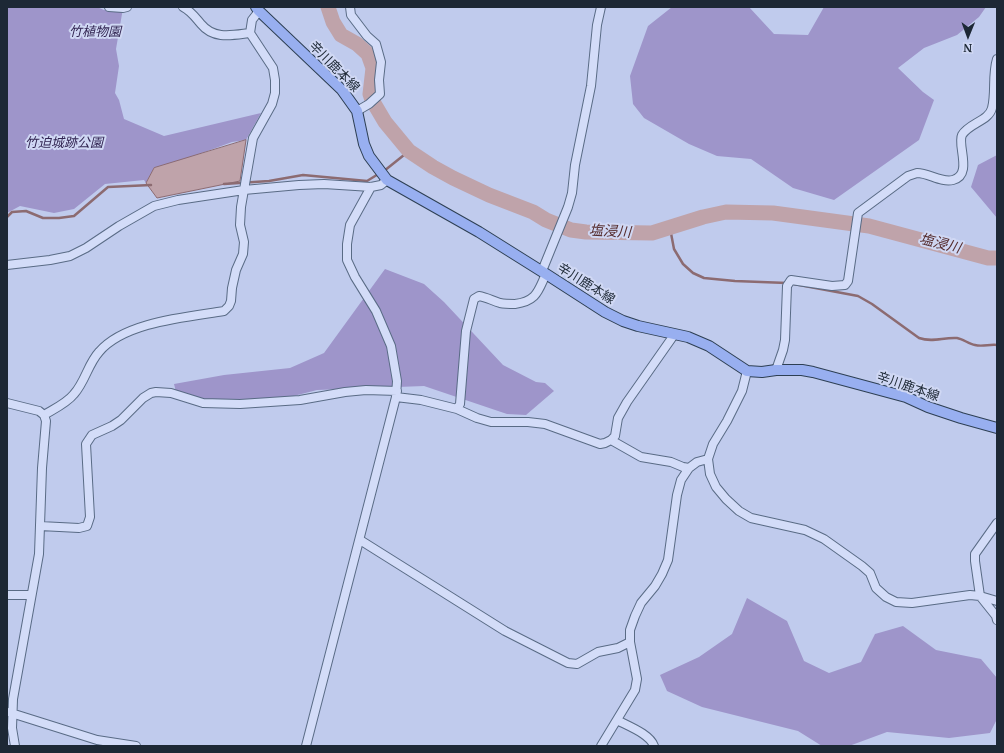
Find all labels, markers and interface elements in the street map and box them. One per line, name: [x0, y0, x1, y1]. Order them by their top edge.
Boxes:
north arrow: [948, 16, 988, 56]
park label: 竹植物園: [69, 24, 121, 40]
street label: 辛川鹿本線: [306, 39, 362, 95]
text: N: [963, 41, 972, 55]
park label: 竹迫城跡公園: [25, 135, 103, 151]
water label: 塩浸川: [589, 223, 631, 241]
water label: 塩浸川: [918, 231, 962, 257]
street label: 辛川鹿本線: [554, 260, 618, 308]
street label: 辛川鹿本線: [875, 369, 941, 405]

